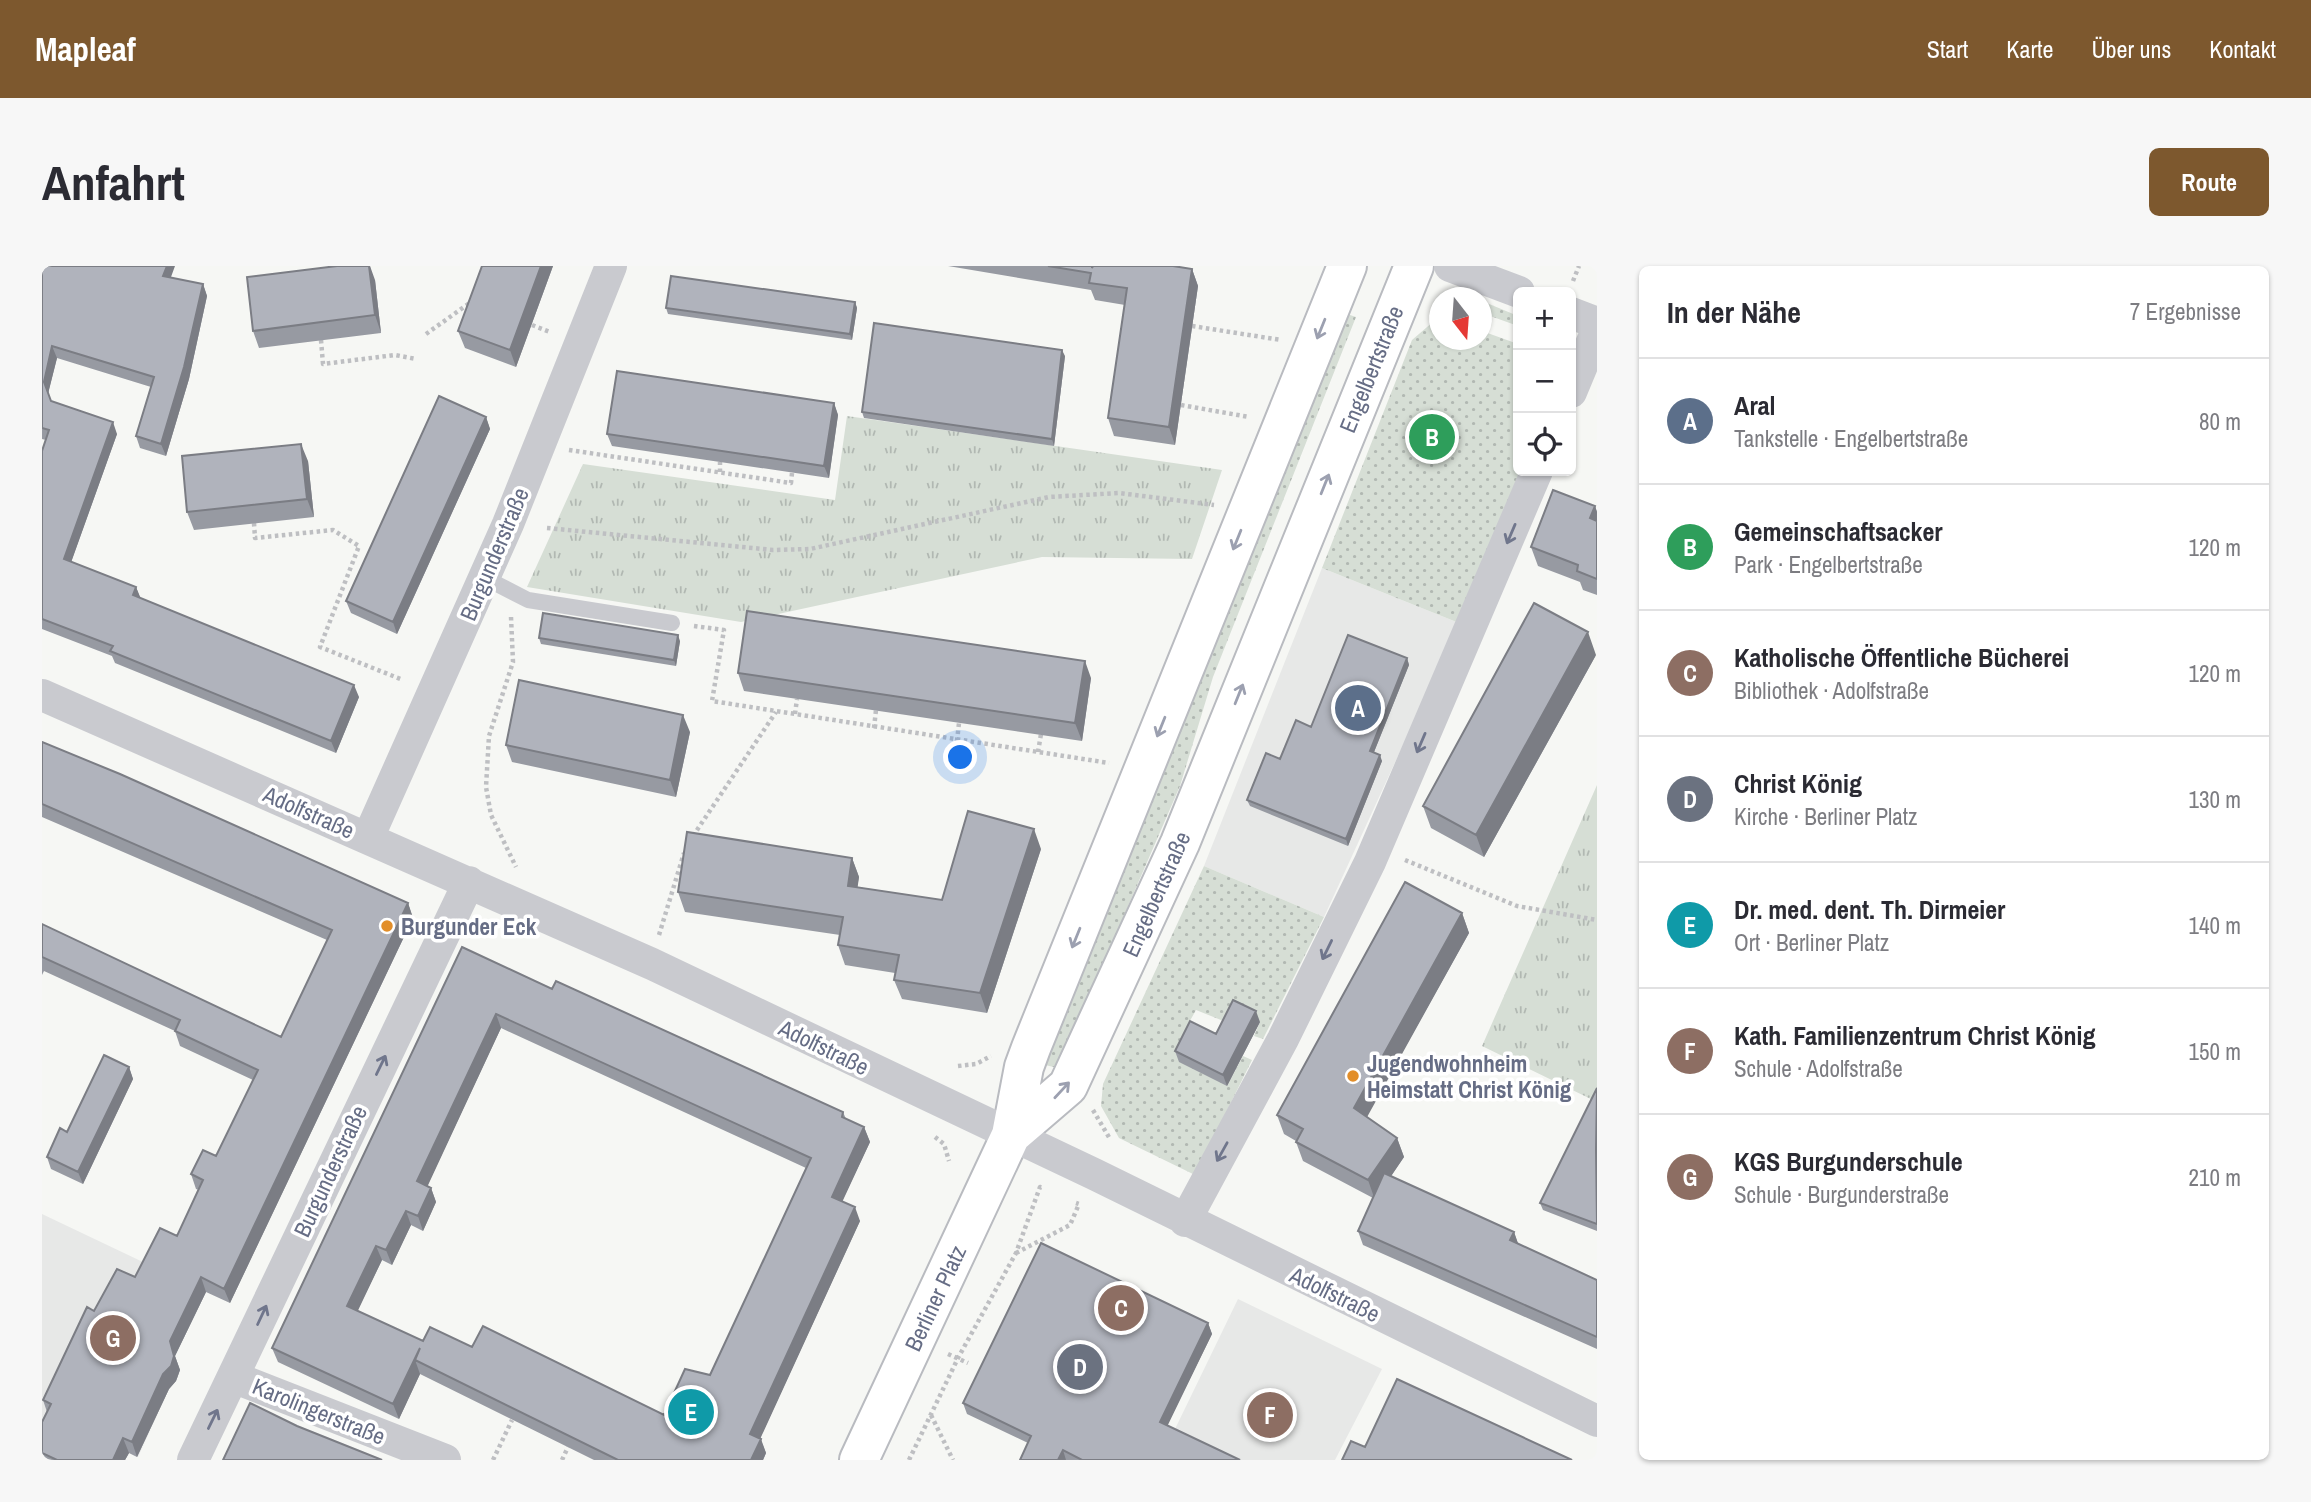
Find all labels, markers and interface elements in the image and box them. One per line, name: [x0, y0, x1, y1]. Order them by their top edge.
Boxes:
text: Mapleaf: [35, 27, 136, 71]
text: Start: [1927, 33, 1968, 65]
text: Karte: [2006, 33, 2053, 65]
text: Über uns: [2091, 33, 2171, 65]
text: Kontakt: [2209, 33, 2276, 65]
button: Route: [2149, 148, 2269, 216]
text: Anfahrt: [42, 149, 185, 215]
north arrow: [1429, 287, 1492, 350]
map controls: [1513, 287, 1576, 476]
button: +: [1513, 287, 1576, 350]
text: In der Nähe: [1667, 292, 1801, 332]
text: 7 Ergebnisse: [2130, 296, 2241, 327]
street label: Engelbertstraße: [1331, 301, 1411, 437]
one-way arrow: [1314, 318, 1327, 340]
button: −: [1513, 350, 1576, 413]
text: Aral: [1734, 388, 1775, 423]
text: A: [1683, 406, 1697, 437]
text: 80 m: [2199, 406, 2241, 437]
pin: B: [1409, 411, 1455, 463]
button: locate: [1513, 413, 1576, 476]
text: Tankstelle · Engelbertstraße: [1734, 423, 1968, 454]
one-way arrow: [1319, 473, 1332, 495]
street label: Burgunderstraße: [452, 483, 536, 625]
text: Gemeinschaftsacker: [1734, 514, 1943, 549]
one-way arrow: [1503, 522, 1516, 544]
one-way arrow: [1229, 529, 1242, 551]
text: B: [1683, 532, 1697, 563]
text: 120 m: [2189, 532, 2241, 563]
text: Park · Engelbertstraße: [1734, 549, 1923, 580]
text: Katholische Öffentliche Bücherei: [1734, 640, 2069, 675]
text: C: [1683, 658, 1697, 689]
text: 120 m: [2189, 658, 2241, 689]
text: Bibliothek · Adolfstraße: [1734, 675, 1929, 706]
pin: A: [1335, 682, 1381, 734]
one-way arrow: [1234, 684, 1247, 706]
one-way arrow: [1154, 715, 1167, 737]
one-way arrow: [1414, 732, 1427, 753]
your location: [943, 740, 977, 774]
text: Christ König: [1734, 766, 1862, 801]
street label: Adolfstraße: [258, 778, 359, 846]
text: D: [1683, 784, 1697, 815]
text: 130 m: [2189, 784, 2241, 815]
text: Kirche · Berliner Platz: [1734, 801, 1917, 832]
street label: Engelbertstraße: [1115, 826, 1197, 962]
text: Dr. med. dent. Th. Dirmeier: [1734, 892, 2005, 927]
text: E: [1684, 910, 1696, 941]
text: 140 m: [2189, 910, 2241, 941]
place label: Burgunder Eck: [401, 911, 537, 942]
marker: Burgunder Eck: [379, 918, 395, 934]
one-way arrow: [1069, 926, 1082, 948]
text: Ort · Berliner Platz: [1734, 927, 1889, 958]
one-way arrow: [1320, 939, 1334, 960]
street label: Adolfstraße: [773, 1011, 874, 1082]
text: Kath. Familienzentrum Christ König: [1734, 1018, 2095, 1053]
text: F: [1684, 1036, 1696, 1067]
text: 150 m: [2189, 1036, 2241, 1067]
place label: Jugendwohnheim Heimstatt Christ König: [1367, 1048, 1572, 1105]
text: Schule · Adolfstraße: [1734, 1053, 1903, 1084]
one-way arrow: [374, 1055, 388, 1076]
marker: Jugendwohnheim Heimstatt Christ König: [1345, 1068, 1361, 1084]
one-way arrow: [1054, 1081, 1070, 1099]
street label: Burgunderstraße: [286, 1100, 374, 1242]
one-way arrow: [1215, 1141, 1228, 1162]
text: KGS Burgunderschule: [1734, 1144, 1963, 1179]
text: G: [1683, 1162, 1697, 1193]
text: 210 m: [2189, 1162, 2241, 1193]
text: Schule · Burgunderstraße: [1734, 1179, 1949, 1210]
street label: Berliner Platz: [897, 1240, 973, 1356]
street label: Adolfstraße: [1284, 1258, 1385, 1329]
pin: C: [1098, 1282, 1144, 1334]
one-way arrow: [256, 1305, 269, 1326]
pin: G: [90, 1312, 136, 1364]
pin: D: [1057, 1341, 1103, 1393]
street label: Karolingerstraße: [248, 1370, 390, 1452]
pin: E: [668, 1386, 714, 1438]
pin: F: [1247, 1389, 1293, 1441]
one-way arrow: [208, 1408, 221, 1429]

